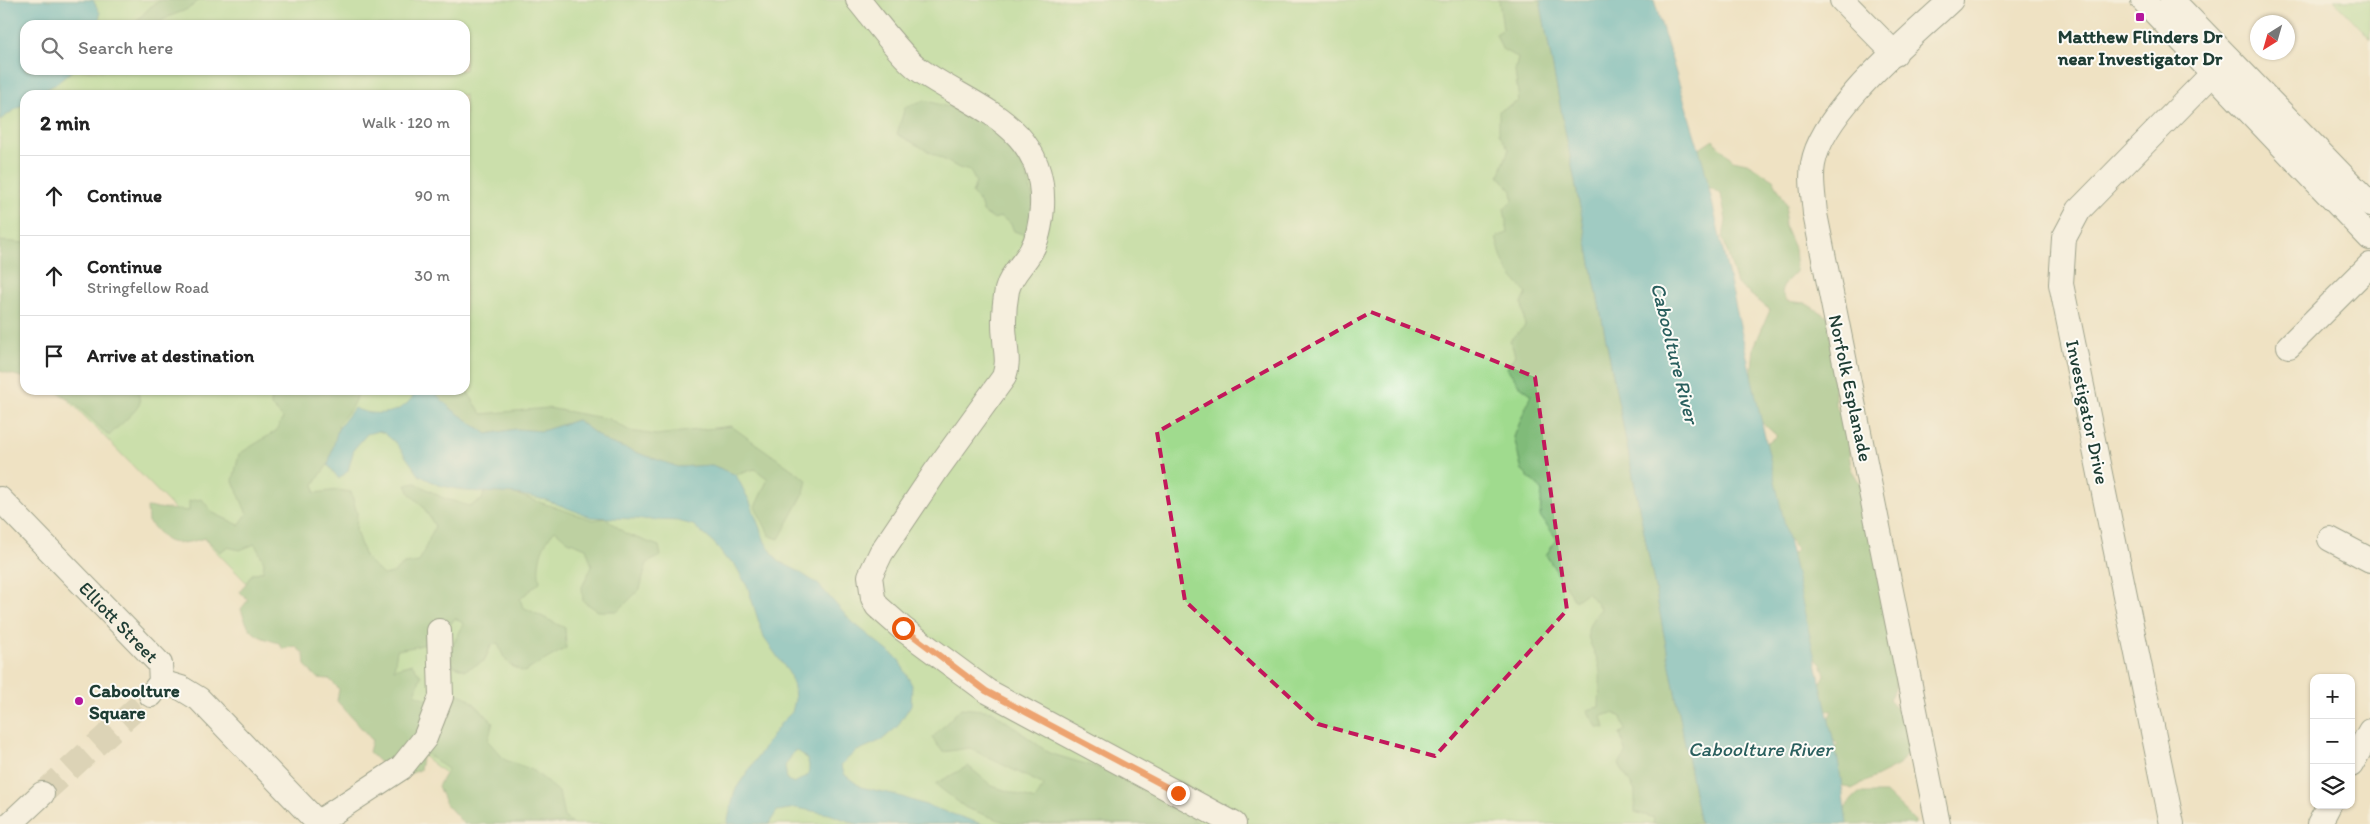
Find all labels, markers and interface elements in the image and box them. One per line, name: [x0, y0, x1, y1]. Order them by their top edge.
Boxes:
marker: Matthew Flinders Dr near Investigator Dr: [2134, 11, 2146, 23]
north arrow: [2250, 15, 2295, 60]
search box: [20, 20, 470, 75]
place label: Matthew Flinders Dr near Investigator Dr: [2057, 25, 2223, 70]
icon: search: [38, 34, 66, 62]
text: Search here: [78, 36, 173, 59]
text: 2 min: [40, 110, 90, 135]
text: Walk · 120 m: [362, 113, 450, 132]
icon: ahead: [40, 182, 68, 210]
text: Continue: [87, 184, 162, 207]
text: 90 m: [415, 186, 450, 205]
text: Continue: [87, 255, 162, 278]
icon: ahead: [40, 262, 68, 290]
text: 30 m: [414, 266, 450, 285]
text: Stringfellow Road: [87, 278, 209, 297]
water label: Caboolture River: [1646, 280, 1705, 428]
street label: Norfolk Esplanade: [1824, 313, 1877, 464]
street label: Investigator Drive: [2061, 338, 2114, 486]
icon: arrive: [40, 342, 68, 370]
text: Arrive at destination: [87, 344, 254, 367]
street label: Elliott Street: [74, 577, 163, 668]
route start: [892, 617, 915, 640]
map controls: [2310, 674, 2355, 809]
button: +: [2310, 674, 2355, 719]
place label: Caboolture Square: [89, 679, 180, 724]
marker: Caboolture Square: [73, 695, 85, 707]
button: −: [2310, 719, 2355, 764]
water label: Caboolture River: [1688, 737, 1834, 761]
button: layers: [2310, 764, 2355, 809]
route end: [1167, 782, 1190, 805]

